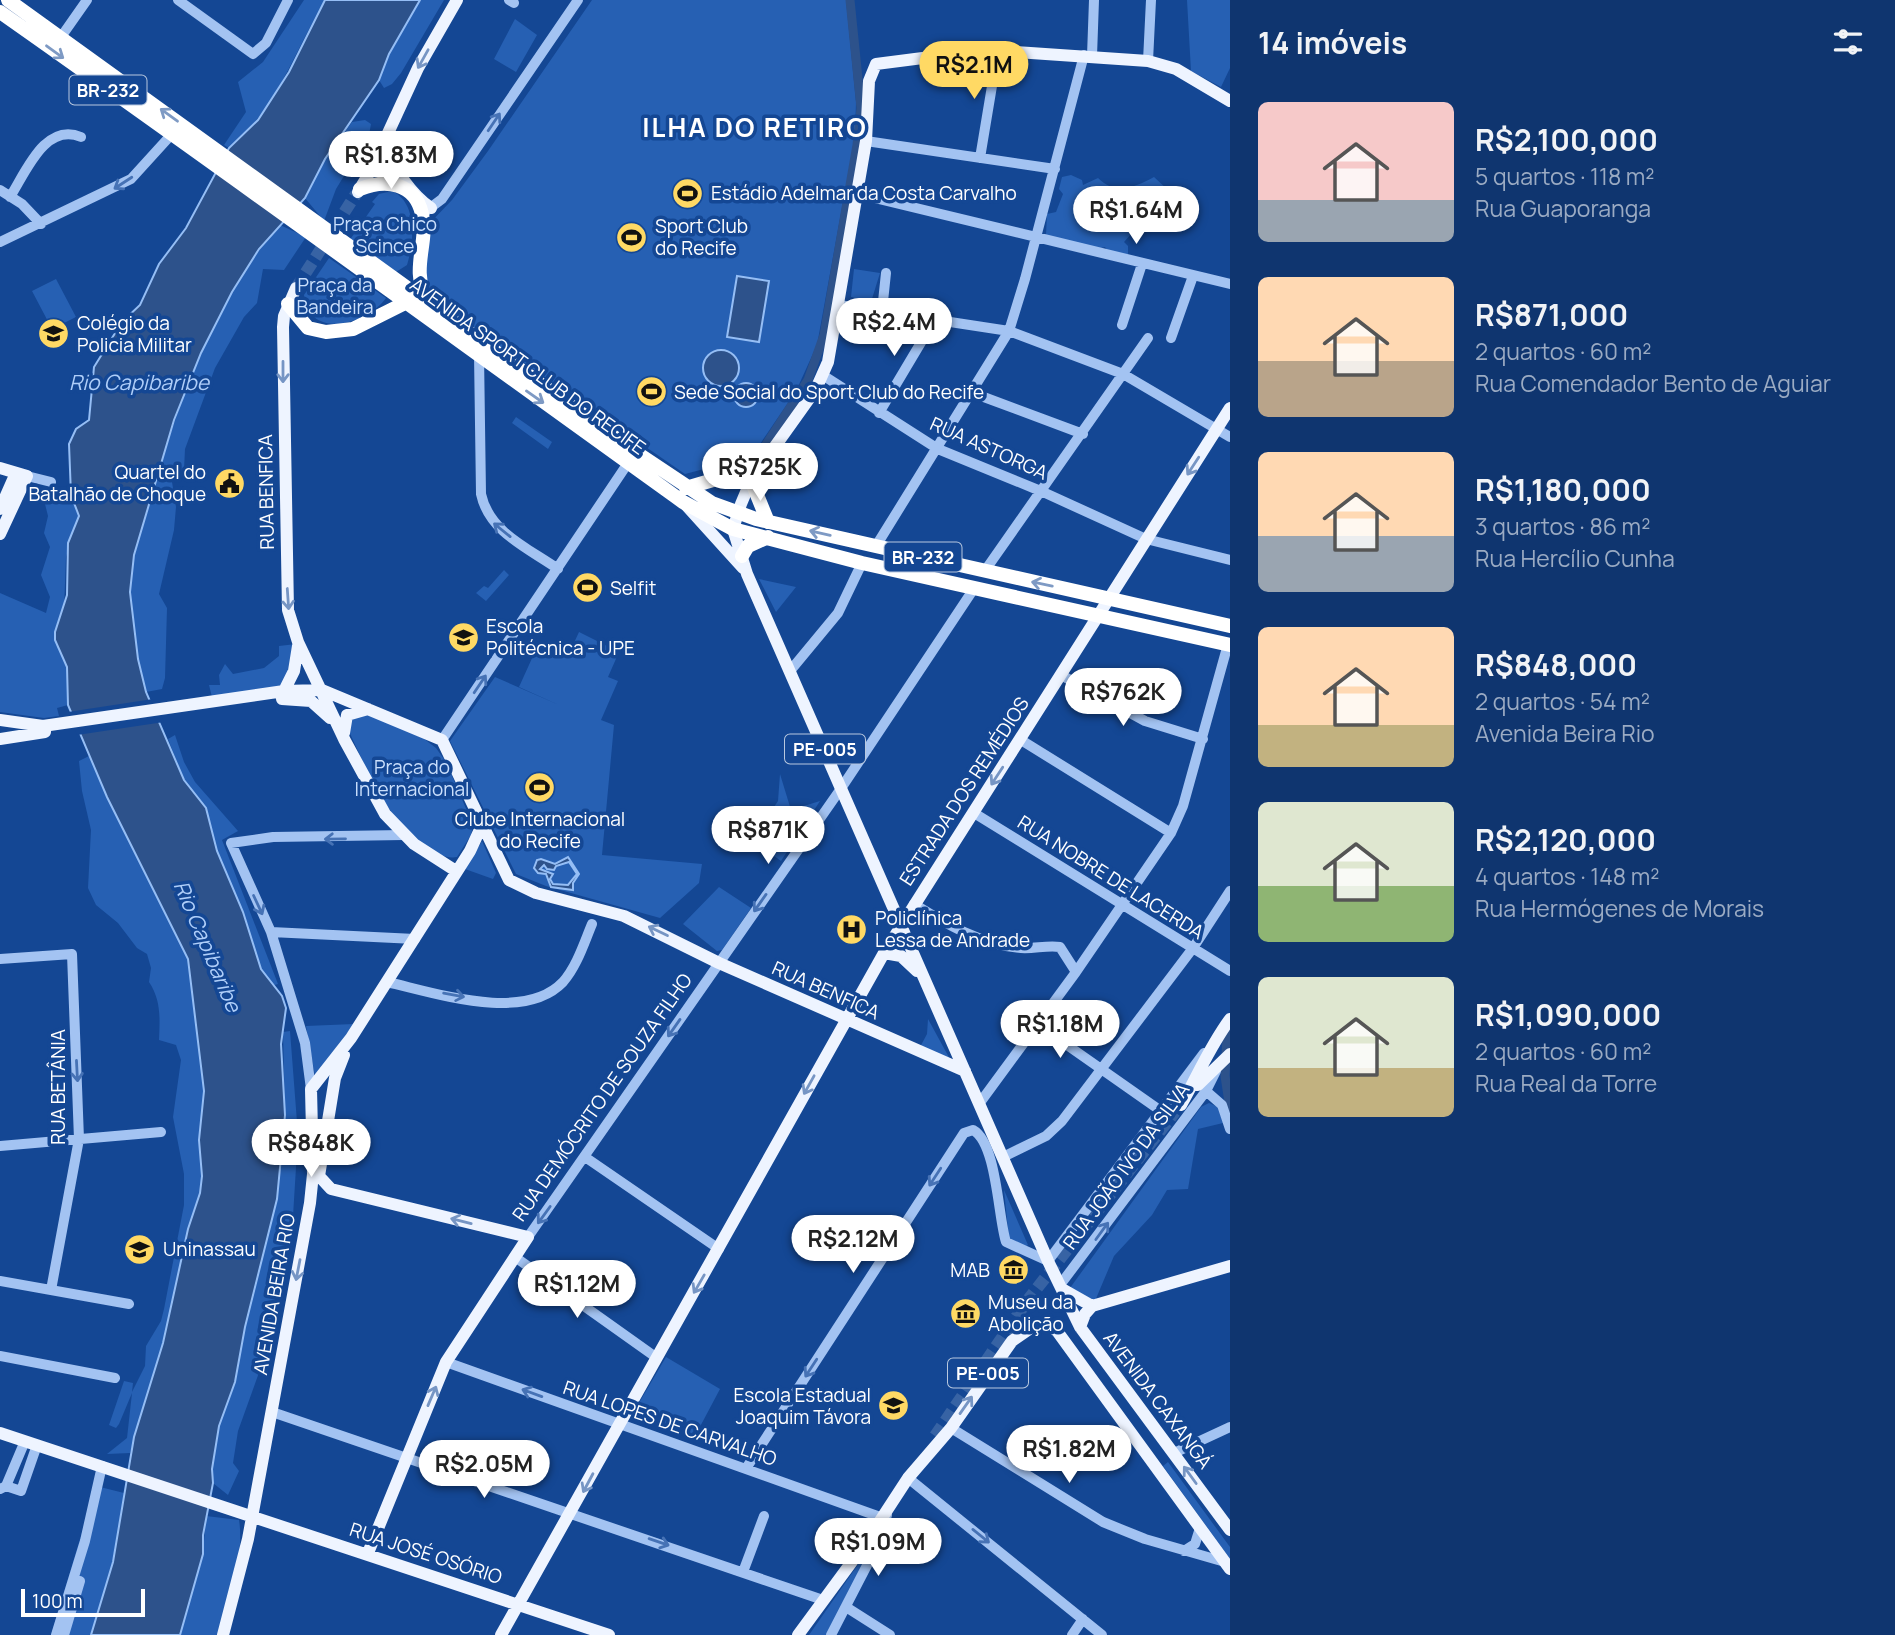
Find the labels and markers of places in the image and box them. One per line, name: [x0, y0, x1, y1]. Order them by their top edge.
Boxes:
pin: R$2.1M: [917, 42, 1031, 101]
pin: R$1.83M: [326, 132, 456, 191]
sports icon: Estádio Adelmar da Costa Carvalho: [671, 176, 705, 210]
place label: Estádio Adelmar da Costa Carvalho: [711, 180, 1017, 206]
pin: R$1.64M: [1071, 187, 1201, 246]
place label: Sport Club do Recife: [655, 213, 748, 261]
sports icon: Sport Club do Recife: [615, 220, 649, 254]
pin: R$2.4M: [837, 298, 951, 358]
place label: Colégio da Policia Militar: [77, 310, 192, 358]
school or university icon: Colégio da Policia Militar: [37, 317, 71, 351]
sports icon: Sede Social do Sport Club do Recife: [634, 375, 668, 409]
place label: Sede Social do Sport Club do Recife: [674, 379, 984, 405]
pin: R$725K: [703, 444, 817, 503]
place label: Quartel do Batalhão de Choque: [28, 459, 206, 507]
public building icon: Quartel do Batalhão de Choque: [212, 466, 246, 500]
sports icon: Selfit: [570, 571, 604, 605]
place label: Selfit: [610, 575, 656, 601]
place label: Escola Politécnica - UPE: [486, 613, 635, 661]
school or university icon: Escola Politécnica - UPE: [446, 620, 480, 654]
pin: R$762K: [1066, 668, 1180, 728]
sports icon: Clube Internacional do Recife: [523, 771, 557, 805]
place label: Clube Internacional do Recife: [455, 806, 625, 854]
pin: R$871K: [711, 806, 825, 866]
place label: Policlínica Lessa de Andrade: [875, 905, 1030, 953]
hospital icon: Policlínica Lessa de Andrade: [835, 912, 869, 946]
pin: R$1.18M: [995, 1000, 1125, 1060]
pin: R$848K: [254, 1120, 368, 1179]
pin: R$2.12M: [788, 1216, 918, 1275]
school or university icon: Uninassau: [123, 1232, 157, 1266]
place label: Uninassau: [163, 1236, 256, 1262]
museum icon: MAB: [996, 1253, 1030, 1287]
place label: MAB: [950, 1257, 990, 1283]
pin: R$1.12M: [512, 1260, 642, 1320]
place label: Museu da Abolição: [988, 1289, 1073, 1337]
museum icon: Museu da Abolição: [948, 1296, 982, 1330]
place label: Escola Estadual Joaquim Távora: [733, 1382, 871, 1430]
school or university icon: Escola Estadual Joaquim Távora: [877, 1389, 911, 1423]
pin: R$1.82M: [1004, 1426, 1134, 1485]
pin: R$2.05M: [419, 1440, 549, 1500]
pin: R$1.09M: [813, 1518, 943, 1578]

